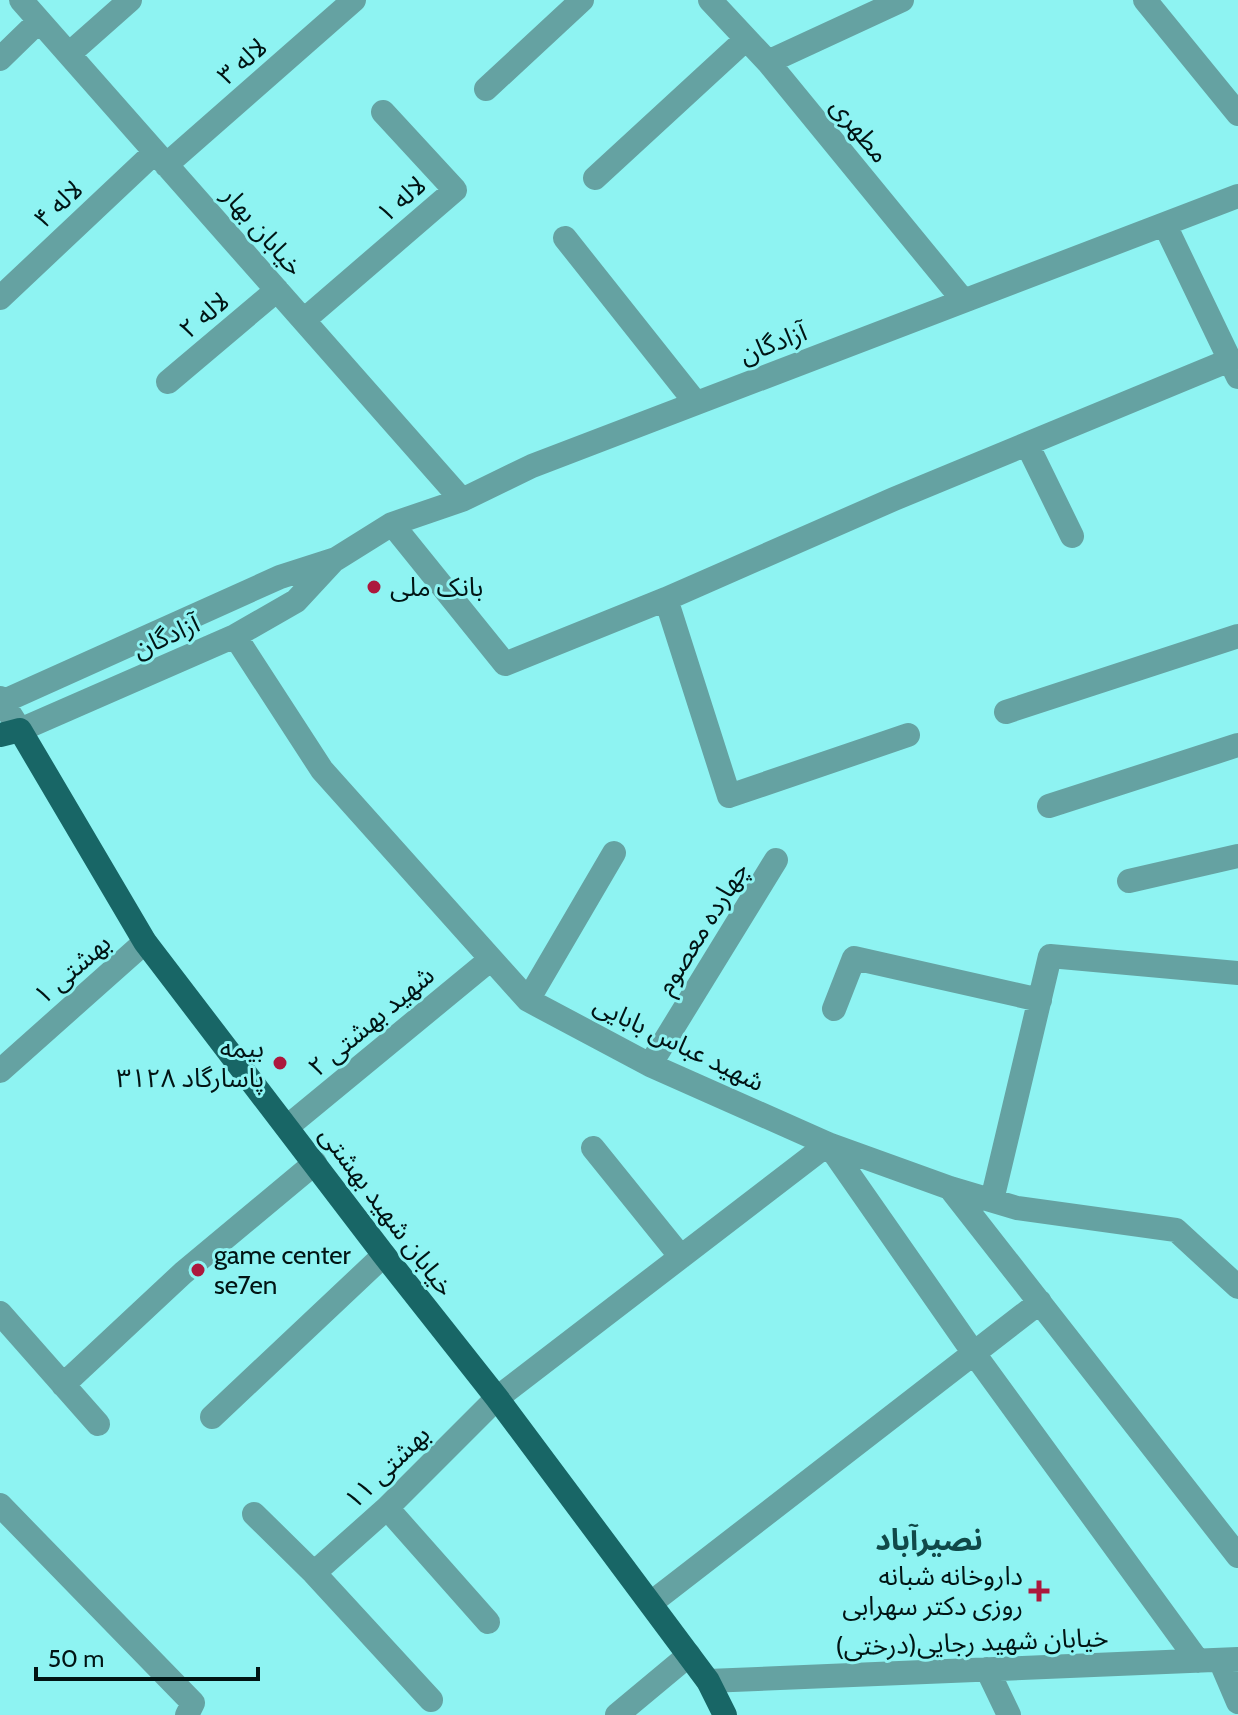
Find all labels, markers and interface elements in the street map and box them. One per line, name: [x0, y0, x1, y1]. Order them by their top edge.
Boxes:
street label: لاله ۳: [211, 31, 273, 91]
street label: مطهری: [824, 91, 896, 169]
street label: لاله ۱: [370, 169, 432, 229]
street label: لاله ۴: [27, 173, 89, 235]
street label: خیابان بهار: [215, 179, 311, 282]
street label: لاله ۲: [173, 285, 235, 345]
street label: آزادگان: [735, 315, 813, 370]
place label: بانک ملی: [390, 571, 483, 603]
marker: بانک ملی: [365, 578, 383, 596]
street label: آزادگان: [128, 607, 206, 665]
street label: چهارده معصوم: [649, 856, 759, 1002]
street label: بهشتی ۱: [27, 927, 117, 1011]
street label: شهید بهشتی ۲: [301, 959, 441, 1083]
street label: شهید عباس بابایی: [588, 988, 770, 1098]
place label: بیمه پاسارگاد ۳۱۲۸: [116, 1032, 264, 1095]
marker: بیمه پاسارگاد ۳۱۲۸: [271, 1054, 289, 1072]
street label: خیابان شهید بهشتی: [313, 1120, 461, 1302]
place label: game center se7en: [214, 1239, 352, 1301]
marker: game center se7en: [189, 1261, 207, 1279]
street label: بهشتی ۱۱: [338, 1418, 436, 1516]
district label: نصیرآباد: [875, 1521, 983, 1558]
place label: داروخانه شبانه روزی دکتر سهرابی: [842, 1560, 1023, 1622]
marker: داروخانه شبانه روزی دکتر سهرابی: [1030, 1582, 1048, 1600]
street label: خیابان شهید رجایی(درختی): [835, 1621, 1109, 1663]
scale bar: [36, 1631, 258, 1681]
text: 50 m: [48, 1644, 104, 1673]

